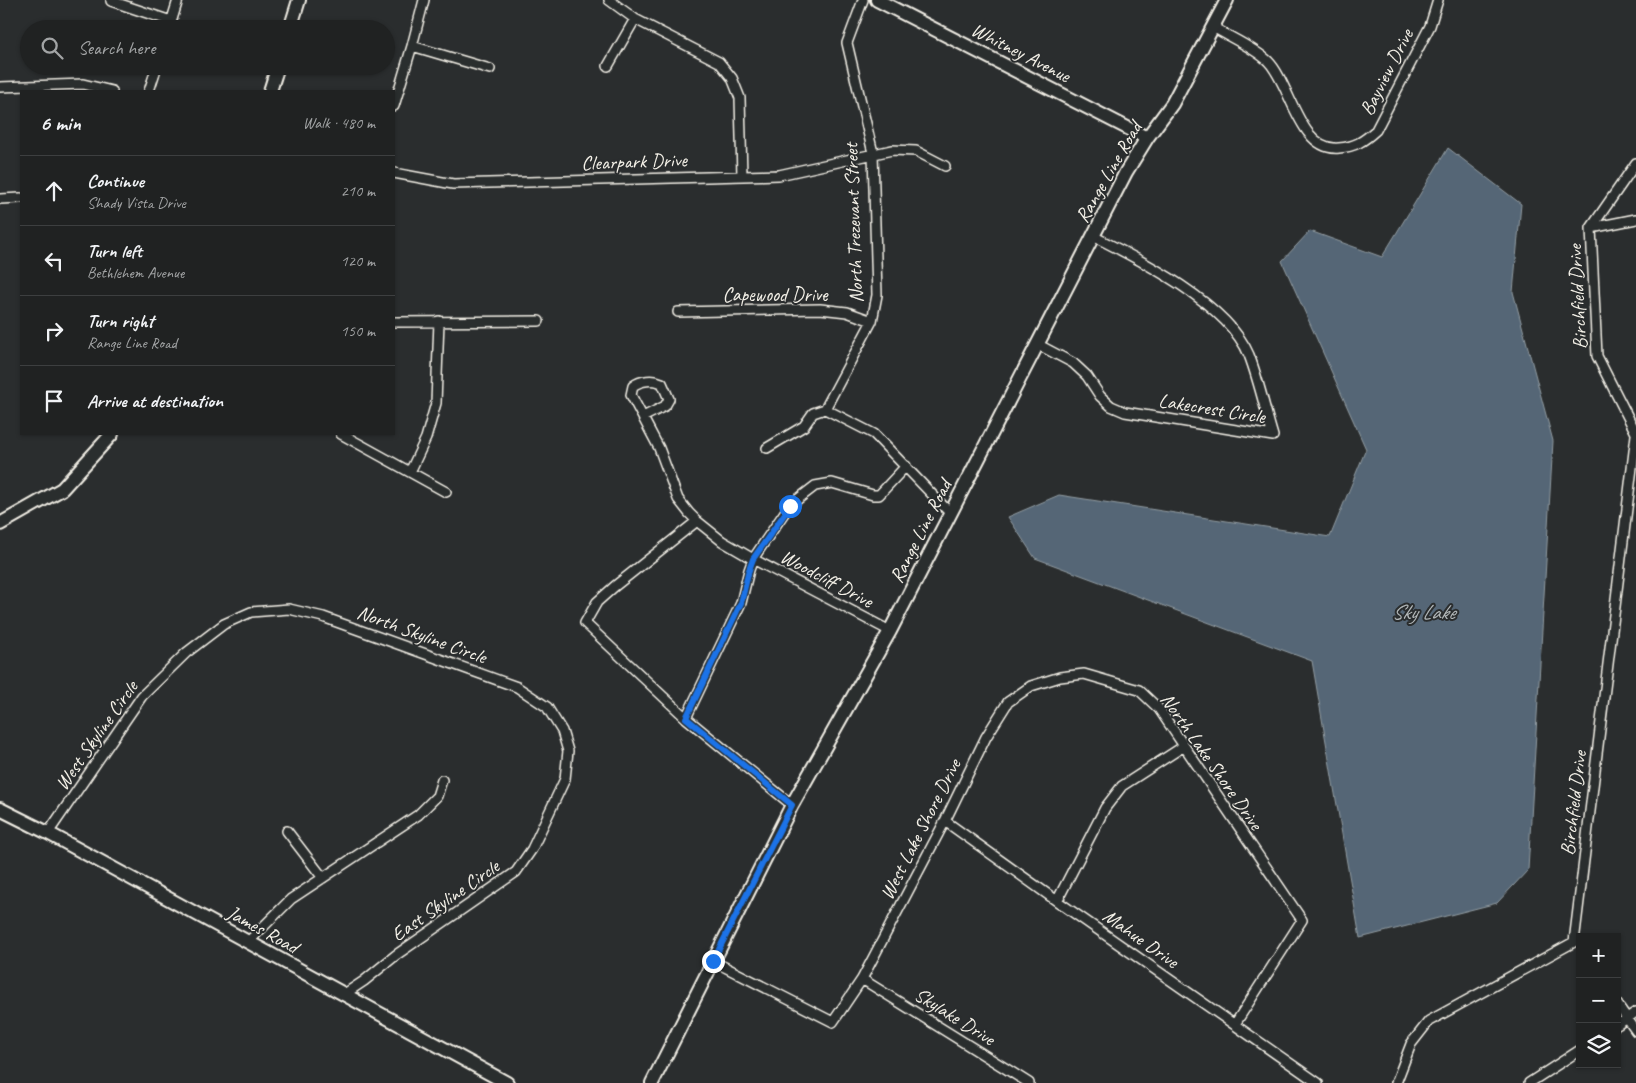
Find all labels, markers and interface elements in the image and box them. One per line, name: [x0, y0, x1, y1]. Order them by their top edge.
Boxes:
street label: Whitney Avenue: [967, 17, 1076, 89]
search box: [20, 20, 395, 75]
street label: Bayview Drive: [1354, 24, 1419, 120]
icon: search: [38, 34, 66, 62]
text: Search here: [78, 36, 155, 60]
text: 6 min: [40, 110, 81, 136]
text: Walk · 480 m: [303, 113, 375, 133]
street label: Range Line Road: [1070, 115, 1149, 227]
street label: North Trezevant Street: [838, 140, 869, 303]
street label: Clearpark Drive: [581, 147, 689, 176]
text: Continue: [87, 169, 144, 193]
icon: ahead: [40, 177, 68, 205]
text: 210 m: [341, 181, 375, 201]
text: Shady Vista Drive: [87, 193, 186, 213]
text: Turn left: [87, 239, 142, 263]
street label: Birchfield Drive: [1562, 242, 1593, 350]
icon: left: [40, 247, 68, 275]
text: 120 m: [341, 251, 375, 271]
text: Bethlehem Avenue: [87, 263, 184, 283]
street label: Capewood Drive: [722, 282, 829, 307]
text: Turn right: [87, 309, 154, 333]
icon: right: [40, 317, 68, 345]
text: 150 m: [341, 321, 375, 341]
text: Range Line Road: [87, 333, 177, 353]
icon: arrive: [40, 387, 68, 415]
street label: Lakecrest Circle: [1157, 388, 1268, 429]
text: Arrive at destination: [87, 389, 223, 413]
street label: Range Line Road: [884, 473, 958, 587]
route start: [779, 495, 802, 518]
street label: Woodcliff Drive: [776, 544, 879, 614]
street label: North Skyline Circle: [354, 599, 491, 670]
water label: Sky Lake: [1392, 599, 1458, 625]
street label: West Skyline Circle: [49, 674, 144, 795]
street label: North Lake Shore Drive: [1155, 688, 1269, 836]
street label: Birchfield Drive: [1555, 748, 1592, 857]
street label: West Lake Shore Drive: [874, 753, 967, 904]
street label: East Skyline Circle: [386, 853, 505, 947]
street label: James Road: [222, 899, 306, 961]
street label: Mahue Drive: [1098, 903, 1185, 974]
map controls: [1576, 933, 1621, 1068]
button: +: [1576, 933, 1621, 978]
route end: [702, 950, 725, 973]
button: −: [1576, 978, 1621, 1023]
street label: Skylake Drive: [910, 982, 1001, 1052]
button: layers: [1576, 1023, 1621, 1068]

